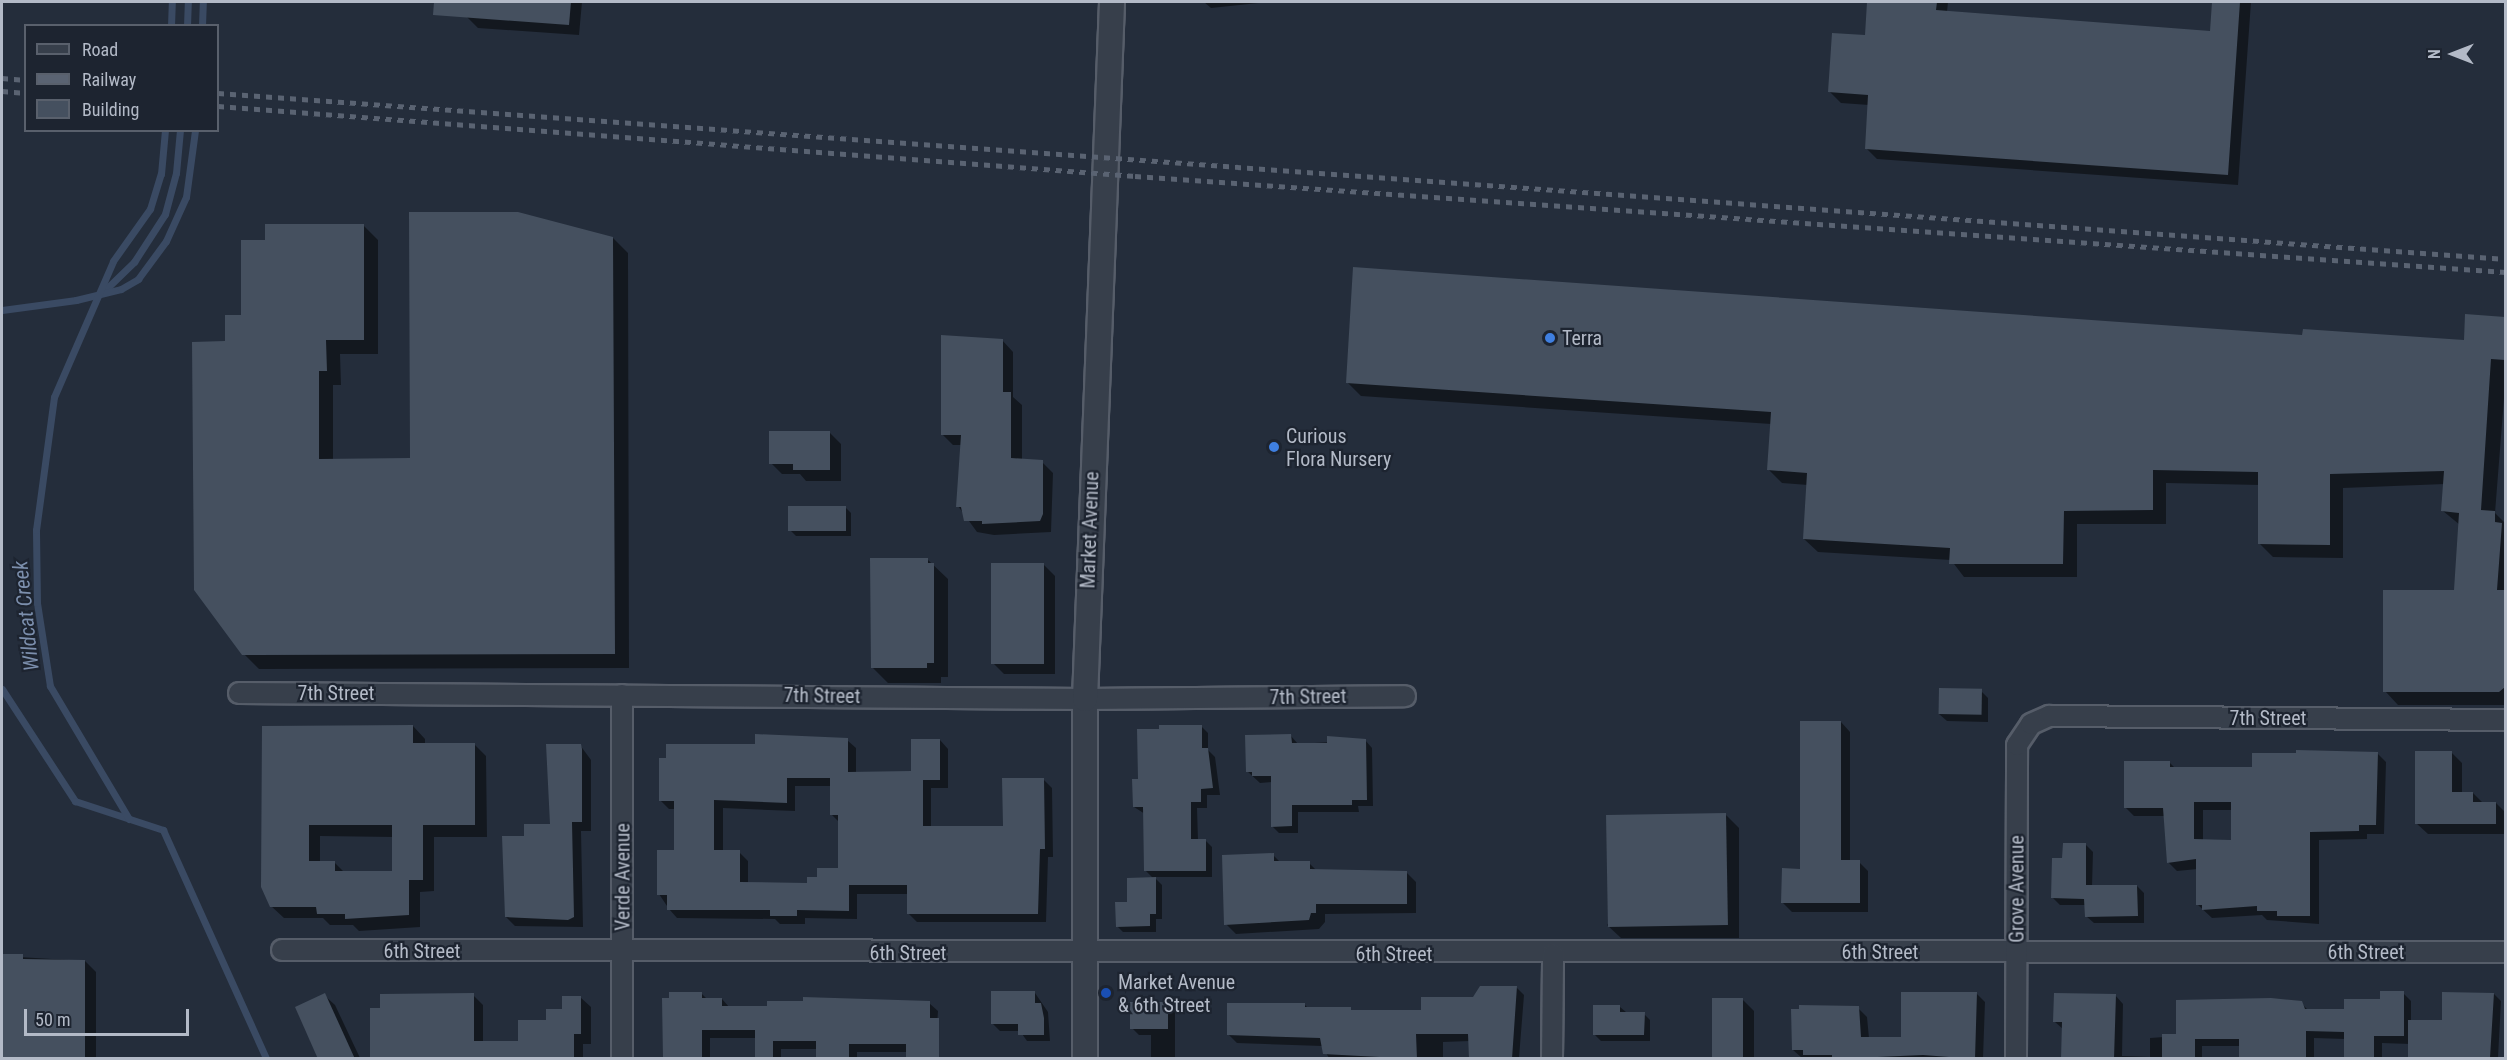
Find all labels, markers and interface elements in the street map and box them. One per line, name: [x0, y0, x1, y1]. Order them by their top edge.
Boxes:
legend: [24, 24, 219, 132]
north arrow: [2423, 24, 2483, 84]
text: Road: [82, 39, 118, 60]
text: N: [2425, 49, 2444, 59]
text: Railway: [82, 69, 136, 90]
text: Building: [82, 99, 139, 120]
place label: Terra: [1562, 326, 1602, 350]
marker: Terra: [1543, 331, 1557, 345]
place label: Curious Flora Nursery: [1286, 424, 1391, 471]
marker: Curious Flora Nursery: [1267, 440, 1281, 454]
street label: Market Avenue: [1076, 471, 1104, 589]
water label: Wildcat Creek: [8, 560, 44, 672]
street label: 7th Street: [298, 681, 374, 705]
street label: 7th Street: [783, 683, 861, 709]
street label: 7th Street: [1269, 684, 1347, 710]
street label: 7th Street: [2230, 706, 2306, 730]
street label: Verde Avenue: [611, 823, 635, 931]
street label: Grove Avenue: [2005, 835, 2029, 943]
street label: 6th Street: [384, 939, 460, 963]
street label: 6th Street: [1842, 940, 1918, 964]
street label: 6th Street: [2328, 940, 2404, 964]
street label: 6th Street: [870, 941, 946, 965]
street label: 6th Street: [1356, 942, 1432, 966]
place label: Market Avenue & 6th Street: [1118, 970, 1235, 1017]
marker: Market Avenue & 6th Street: [1099, 986, 1113, 1000]
scale bar: [27, 997, 192, 1035]
text: 50 m: [35, 1009, 70, 1030]

